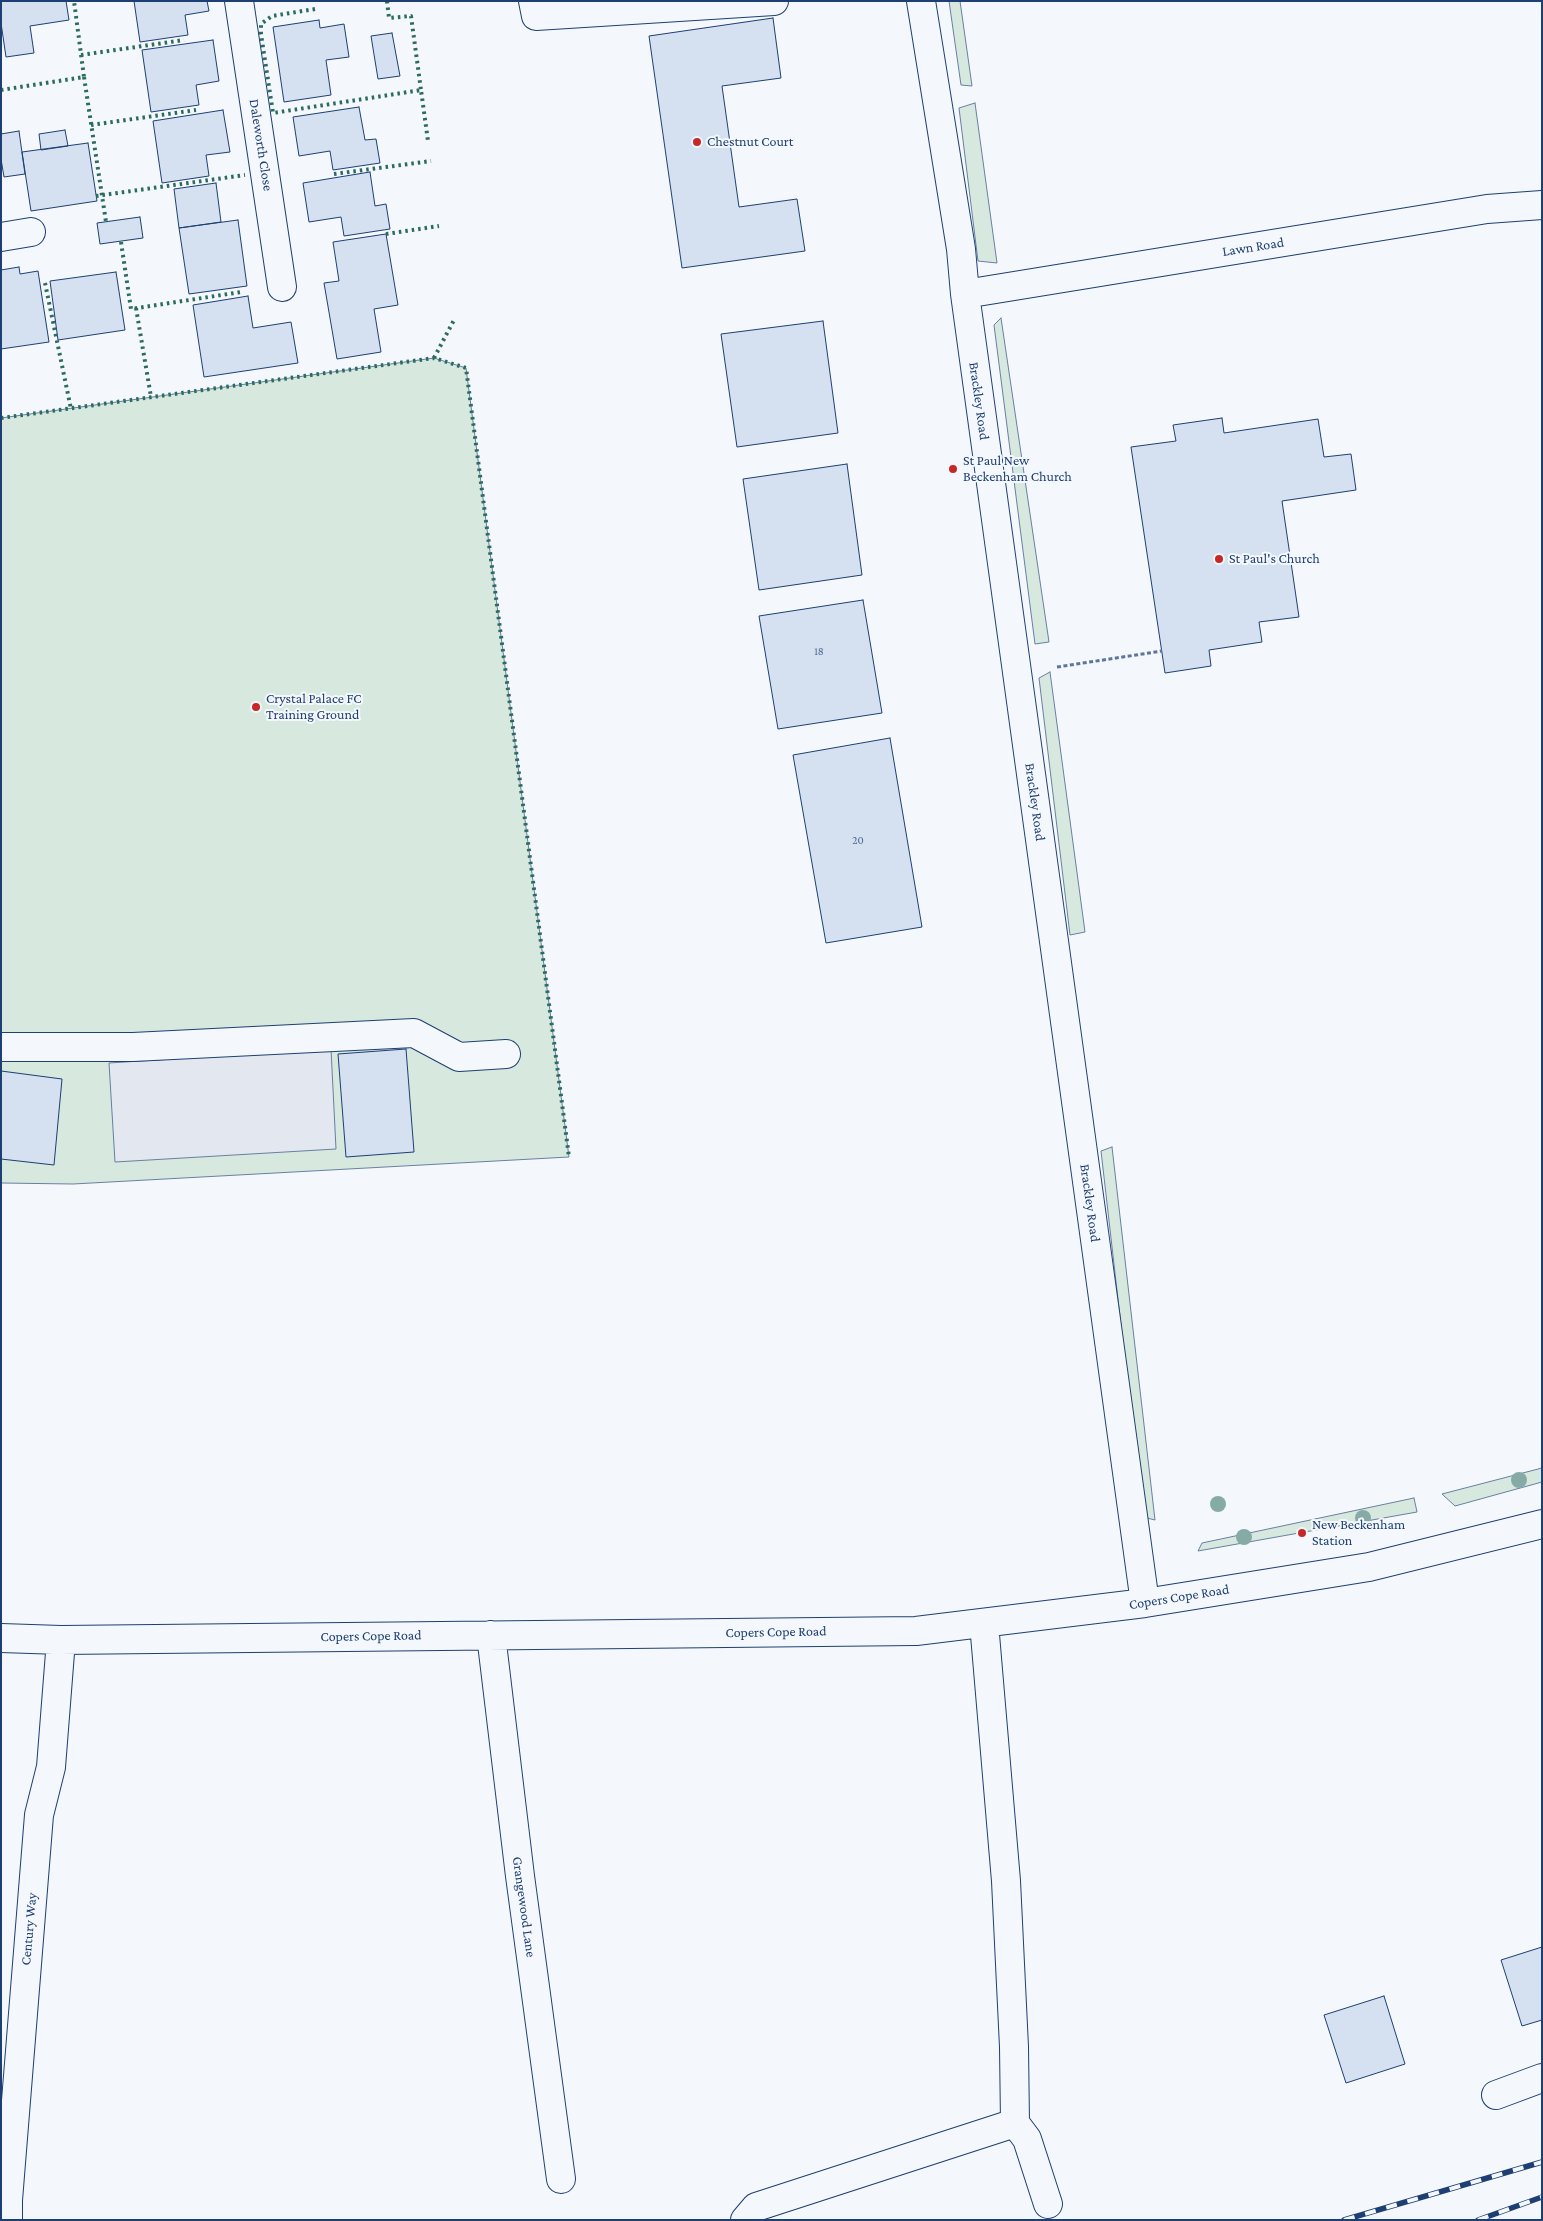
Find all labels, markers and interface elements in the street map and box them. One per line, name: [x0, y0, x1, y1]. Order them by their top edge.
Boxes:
street label: Daleworth Close: [245, 98, 277, 192]
place label: Chestnut Court: [707, 134, 793, 150]
marker: Chestnut Court: [691, 136, 703, 148]
street label: Lawn Road: [1221, 234, 1285, 260]
street label: Brackley Road: [965, 361, 993, 441]
place label: St Paul New Beckenham Church: [963, 453, 1072, 486]
marker: St Paul New Beckenham Church: [947, 463, 959, 475]
place label: St Paul's Church: [1229, 551, 1320, 567]
marker: St Paul's Church: [1213, 553, 1225, 565]
house number: 18: [814, 645, 824, 659]
place label: Crystal Palace FC Training Ground: [266, 691, 362, 724]
marker: Crystal Palace FC Training Ground: [250, 701, 262, 713]
street label: Brackley Road: [1021, 762, 1049, 842]
house number: 20: [852, 834, 864, 848]
street label: Brackley Road: [1076, 1163, 1104, 1243]
place label: New Beckenham Station: [1312, 1517, 1405, 1550]
marker: New Beckenham Station: [1296, 1527, 1308, 1539]
street label: Copers Cope Road: [1128, 1581, 1230, 1613]
street label: Copers Cope Road: [725, 1623, 827, 1641]
street label: Copers Cope Road: [320, 1627, 422, 1645]
street label: Grangewood Lane: [509, 1856, 539, 1958]
street label: Century Way: [17, 1892, 41, 1966]

